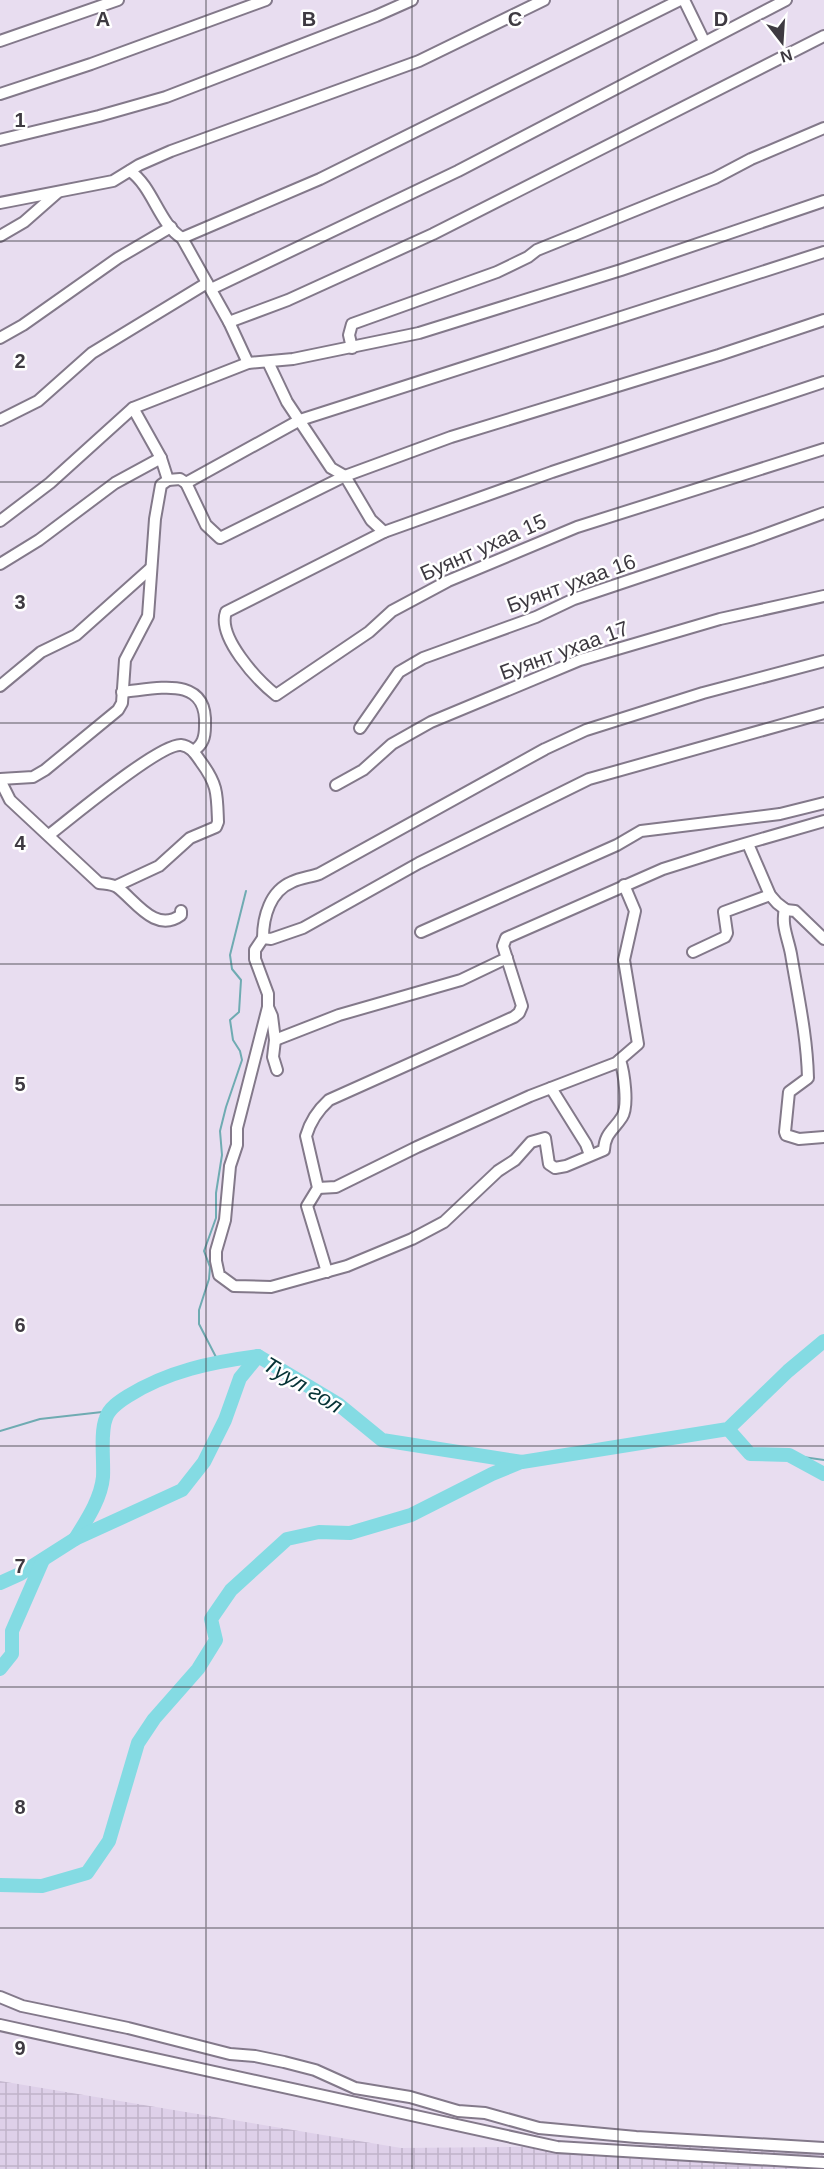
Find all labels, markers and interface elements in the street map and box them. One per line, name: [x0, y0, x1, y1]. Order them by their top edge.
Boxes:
text: A: [96, 8, 110, 30]
text: B: [302, 8, 316, 30]
text: C: [508, 8, 522, 30]
text: D: [714, 8, 728, 30]
north arrow: [752, 12, 812, 72]
text: N: [778, 46, 794, 66]
text: 1: [14, 109, 26, 131]
text: 2: [14, 350, 26, 372]
street label: Буянт ухаа 15: [417, 509, 549, 585]
street label: Буянт ухаа 16: [503, 549, 639, 617]
text: 3: [14, 591, 26, 613]
street label: Буянт ухаа 17: [496, 616, 632, 684]
text: 4: [14, 832, 26, 854]
text: 5: [14, 1073, 26, 1095]
text: 6: [14, 1314, 26, 1336]
water label: Туул гол: [259, 1352, 347, 1418]
text: 7: [14, 1555, 26, 1577]
text: 8: [14, 1796, 26, 1818]
text: 9: [14, 2037, 26, 2059]

